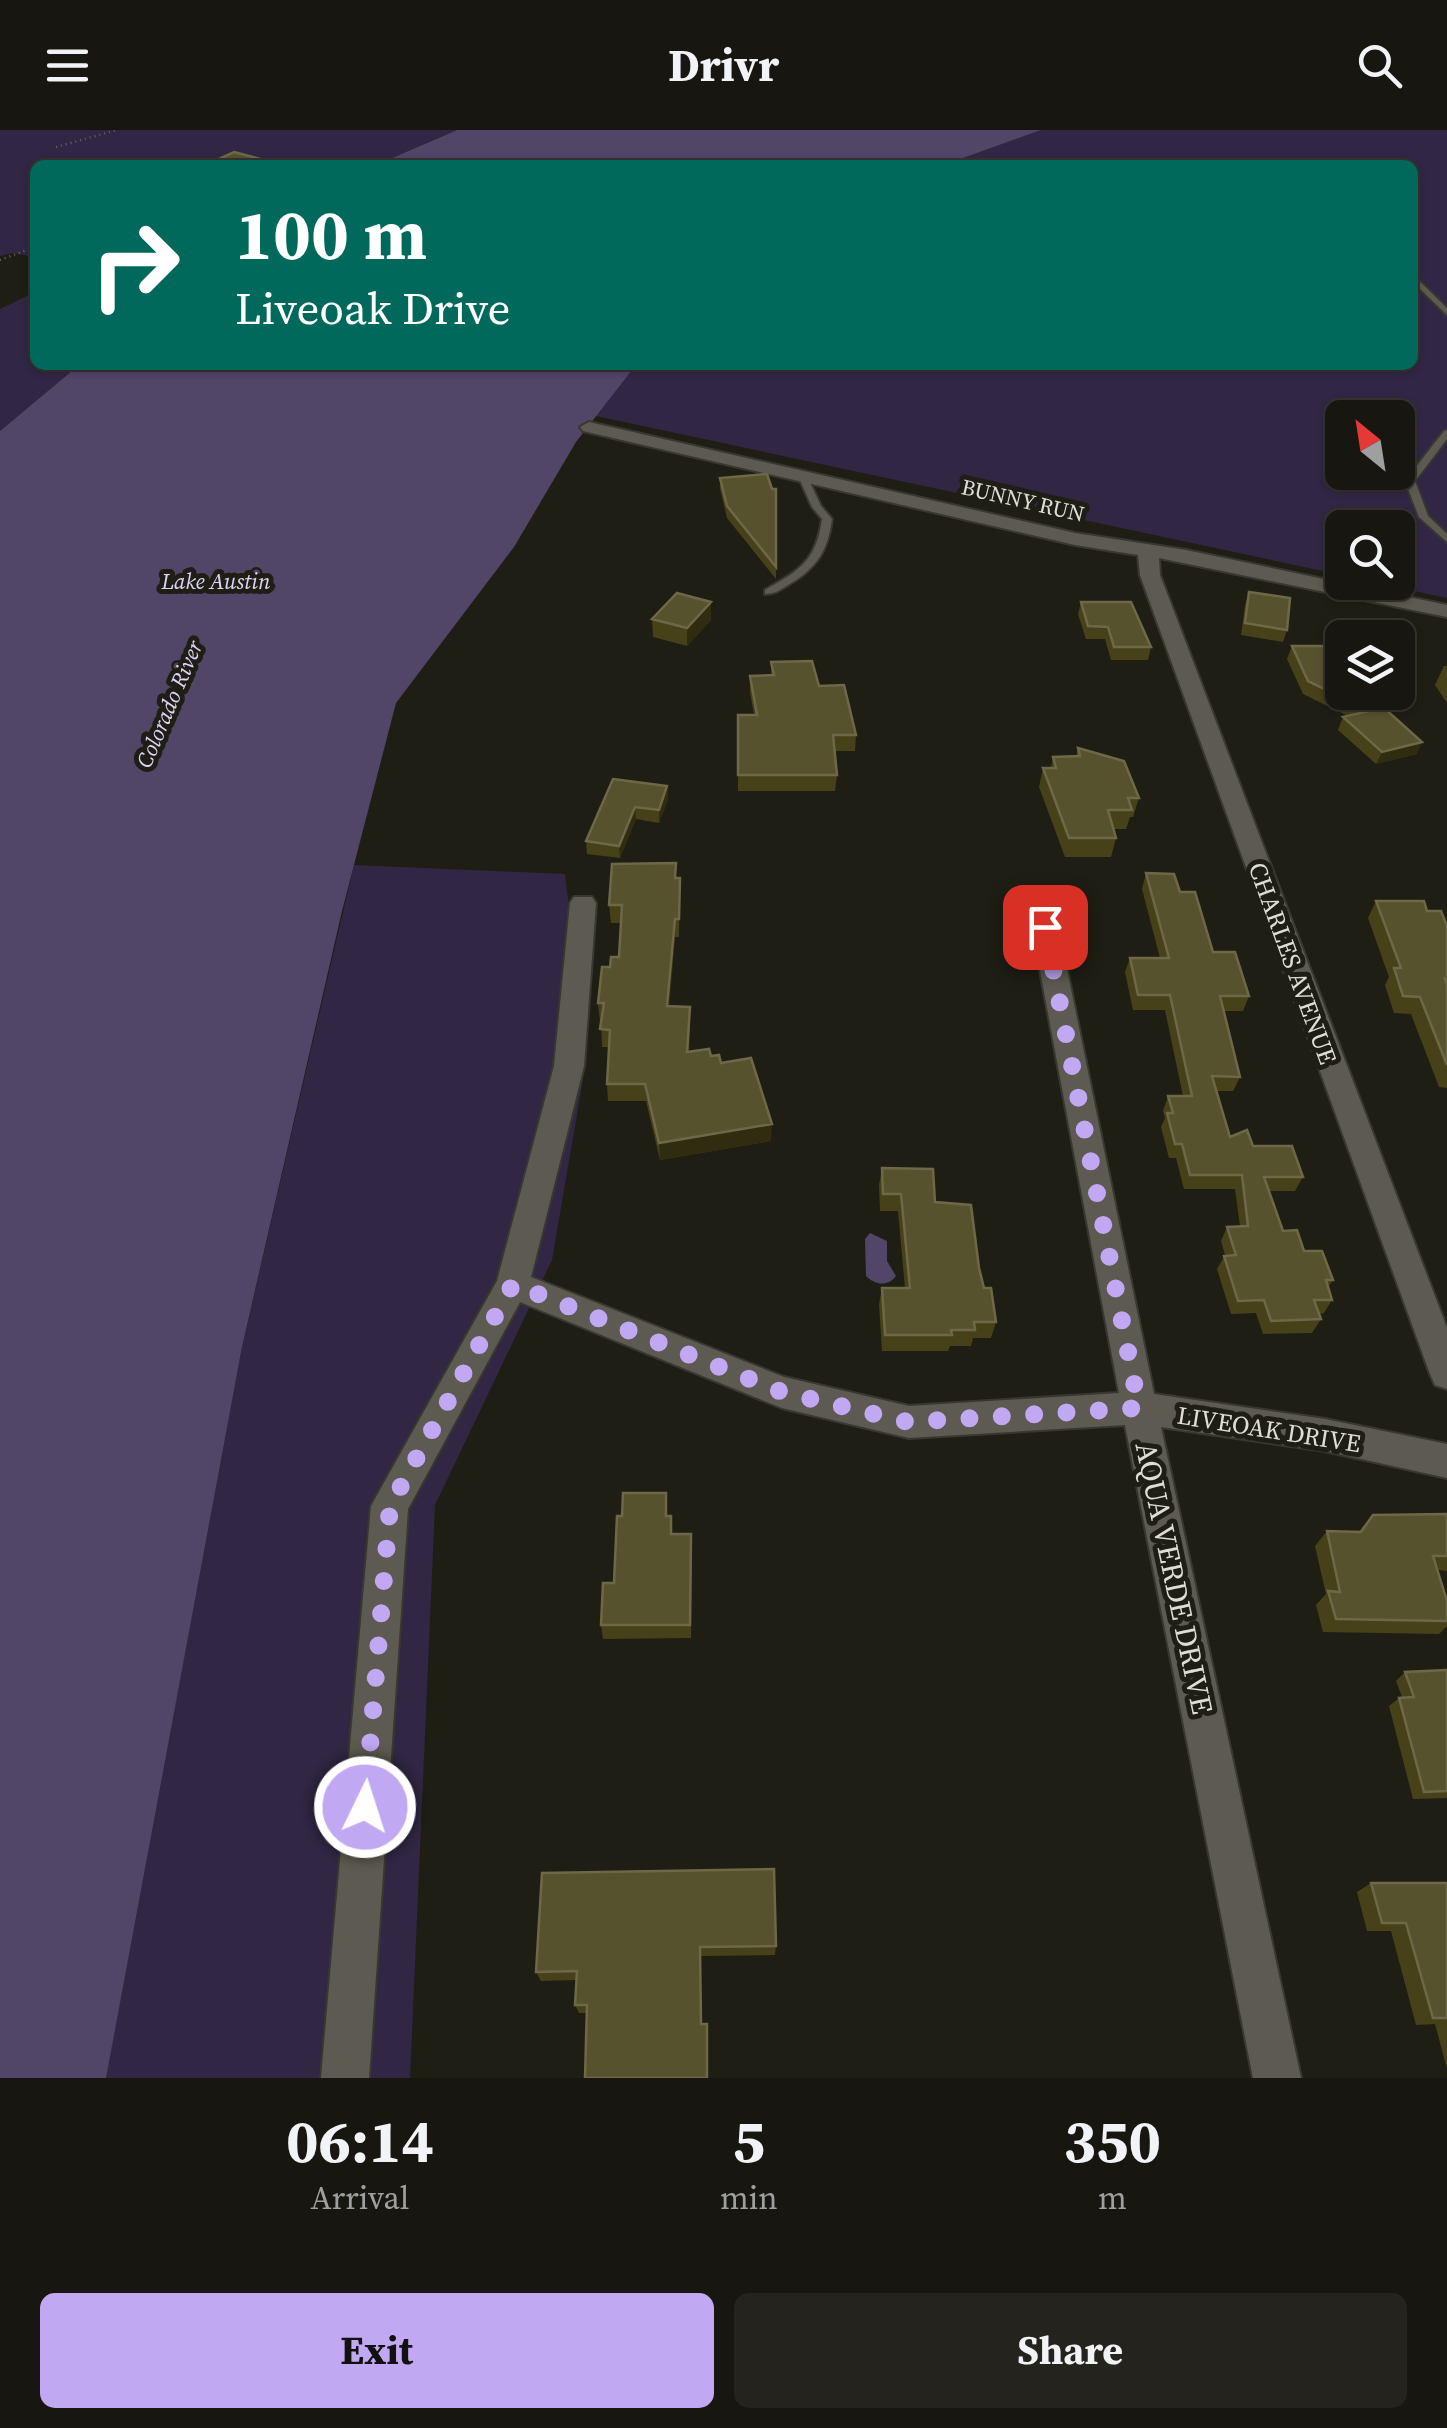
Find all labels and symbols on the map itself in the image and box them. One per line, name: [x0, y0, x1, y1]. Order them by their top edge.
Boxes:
north arrow: [1325, 400, 1415, 490]
street label: BUNNY RUN: [959, 471, 1087, 529]
water label: Lake Austin: [161, 566, 271, 596]
water label: Colorado River: [129, 635, 210, 772]
street label: CHARLES AVENUE: [1241, 857, 1345, 1069]
pin: [1003, 885, 1088, 970]
street label: LIVEOAK DRIVE: [1175, 1398, 1363, 1460]
street label: AQUA VERDE DRIVE: [1126, 1438, 1223, 1718]
position arrow: [313, 1755, 417, 1859]

